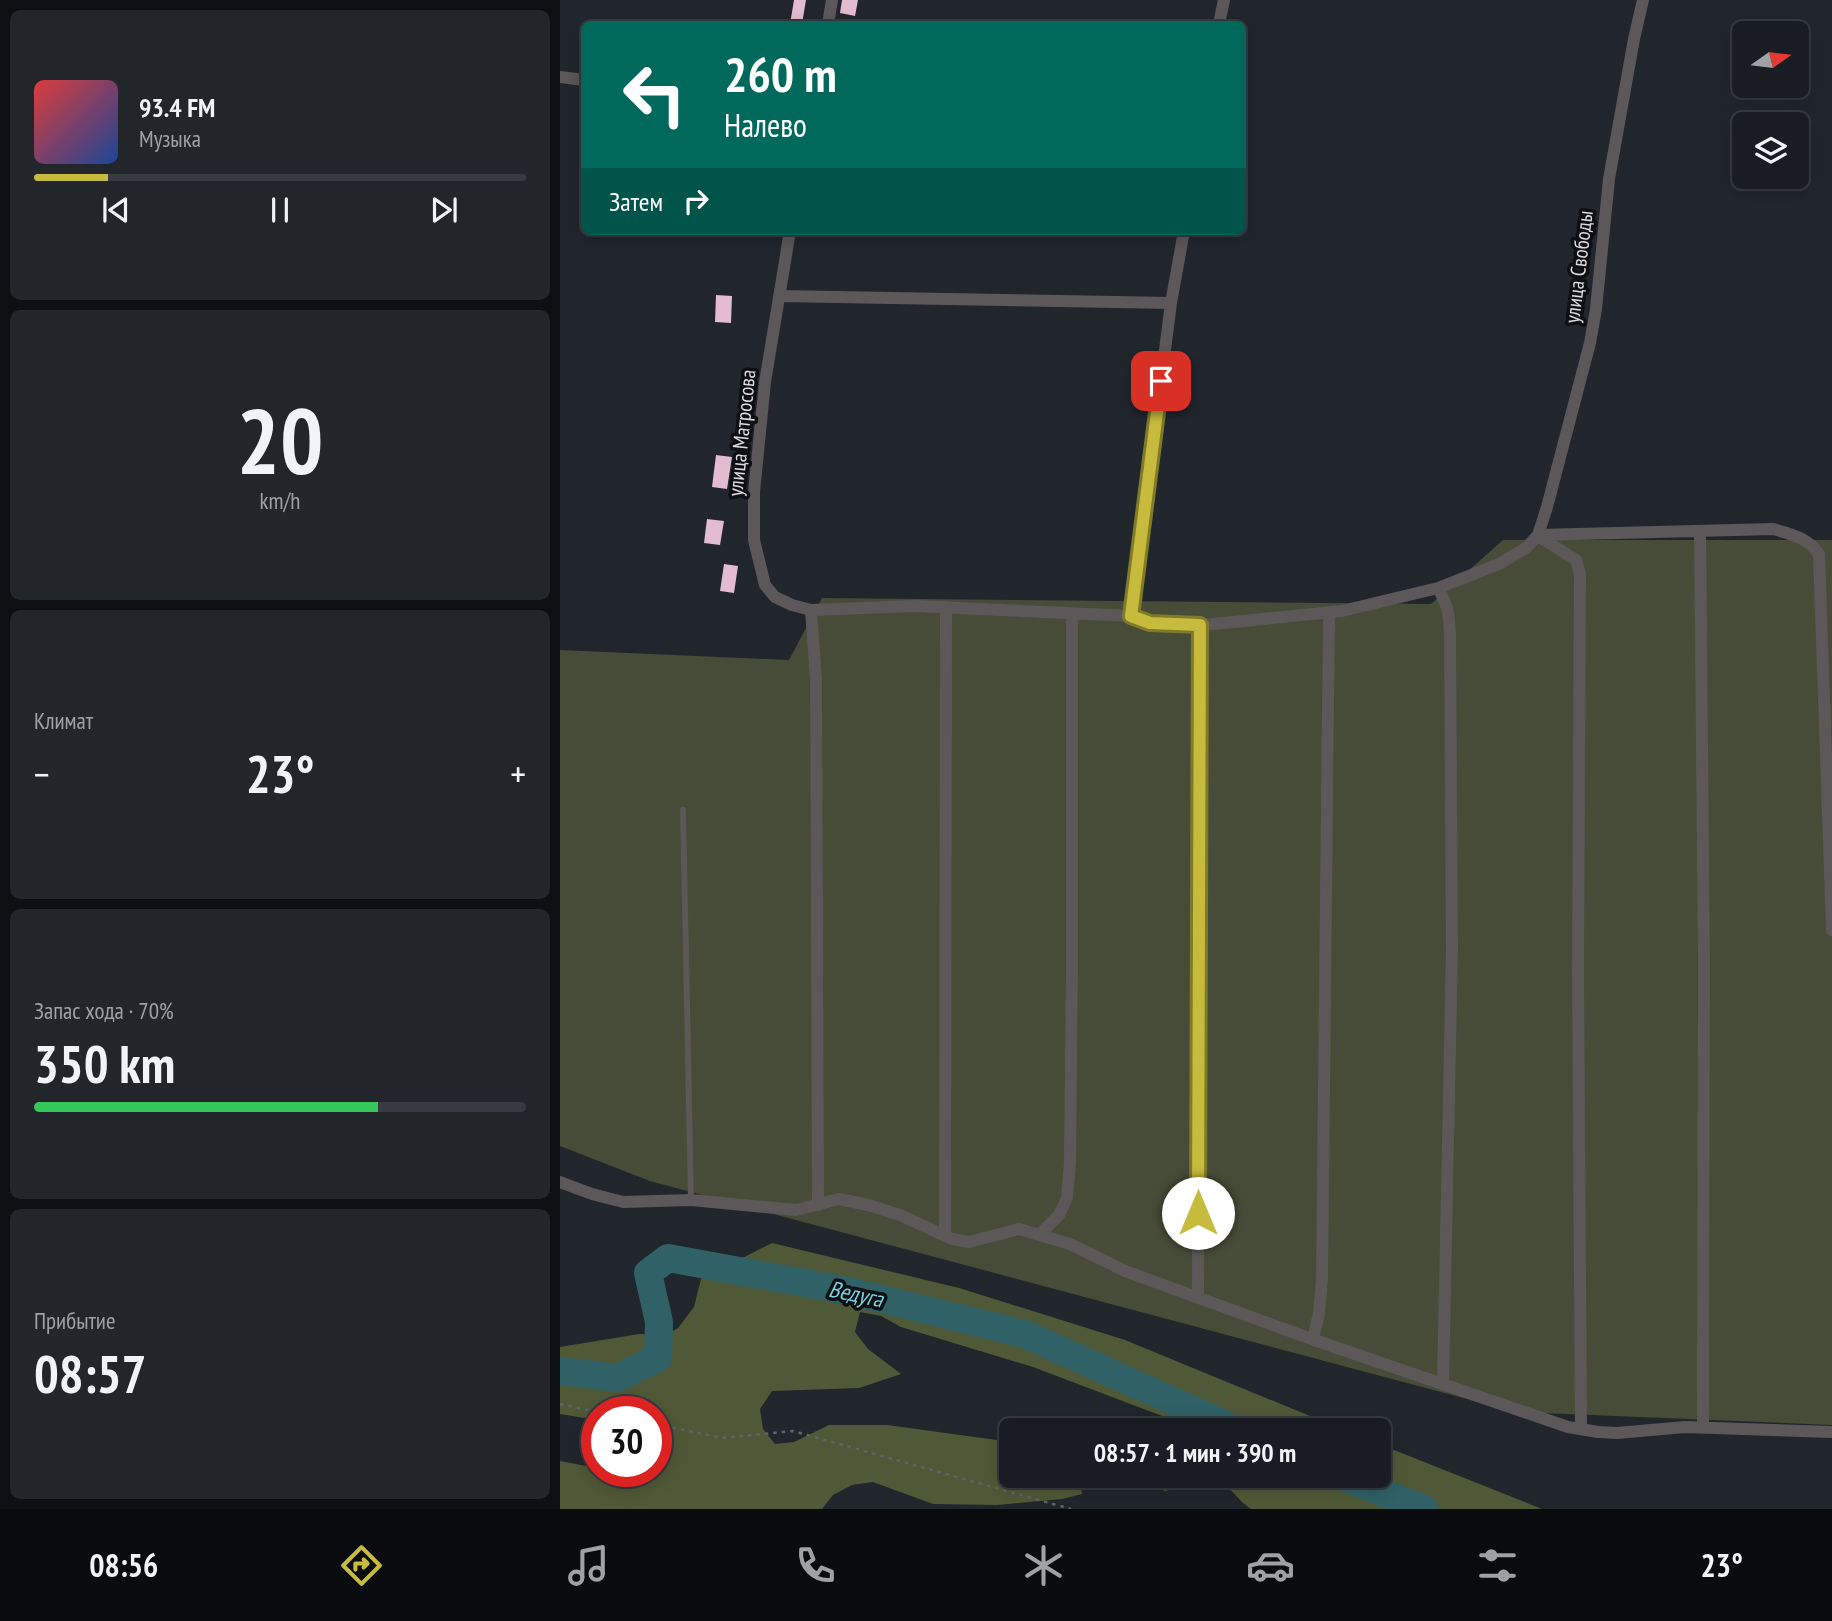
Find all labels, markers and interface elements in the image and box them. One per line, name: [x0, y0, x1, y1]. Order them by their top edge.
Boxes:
north arrow: [1732, 21, 1810, 98]
map controls: [1732, 21, 1809, 189]
text: 260 m: [724, 42, 837, 106]
icon: left: [609, 49, 700, 140]
text: 93.4 FM: [139, 91, 215, 124]
text: Налево: [724, 104, 807, 146]
button: layers: [1732, 112, 1809, 189]
text: Музыка: [139, 124, 201, 153]
icon: right: [677, 182, 715, 220]
text: Затем: [609, 185, 663, 218]
icon: previous: [97, 191, 135, 229]
icon: pause: [261, 191, 299, 229]
icon: next: [425, 191, 463, 229]
street label: улица Свободы: [1558, 209, 1599, 325]
pin: [1131, 351, 1191, 411]
icon: arrive: [1142, 362, 1180, 400]
street label: улица Матросова: [721, 368, 762, 498]
text: 20: [237, 381, 324, 499]
text: km/h: [260, 486, 300, 515]
text: Климат: [34, 706, 93, 735]
text: 23°: [246, 740, 314, 807]
text: −: [34, 749, 50, 798]
text: +: [510, 749, 526, 798]
text: Запас хода · 70%: [34, 996, 174, 1025]
text: 350 km: [34, 1030, 175, 1097]
position arrow: [1161, 1176, 1235, 1250]
water label: Ведуга: [826, 1274, 888, 1314]
text: Прибытие: [34, 1306, 115, 1335]
text: 08:57: [34, 1340, 146, 1407]
speed limit sign: 30: [581, 1396, 672, 1487]
text: 08:57 · 1 мин · 390 m: [1094, 1436, 1296, 1469]
icon: directions: [337, 1541, 386, 1590]
icon: music: [564, 1541, 613, 1590]
icon: phone: [791, 1541, 840, 1590]
icon: climate: [1019, 1541, 1068, 1590]
icon: car: [1246, 1541, 1295, 1590]
icon: filters: [1473, 1541, 1522, 1590]
text: 08:56: [89, 1544, 158, 1586]
text: 23°: [1701, 1544, 1743, 1586]

